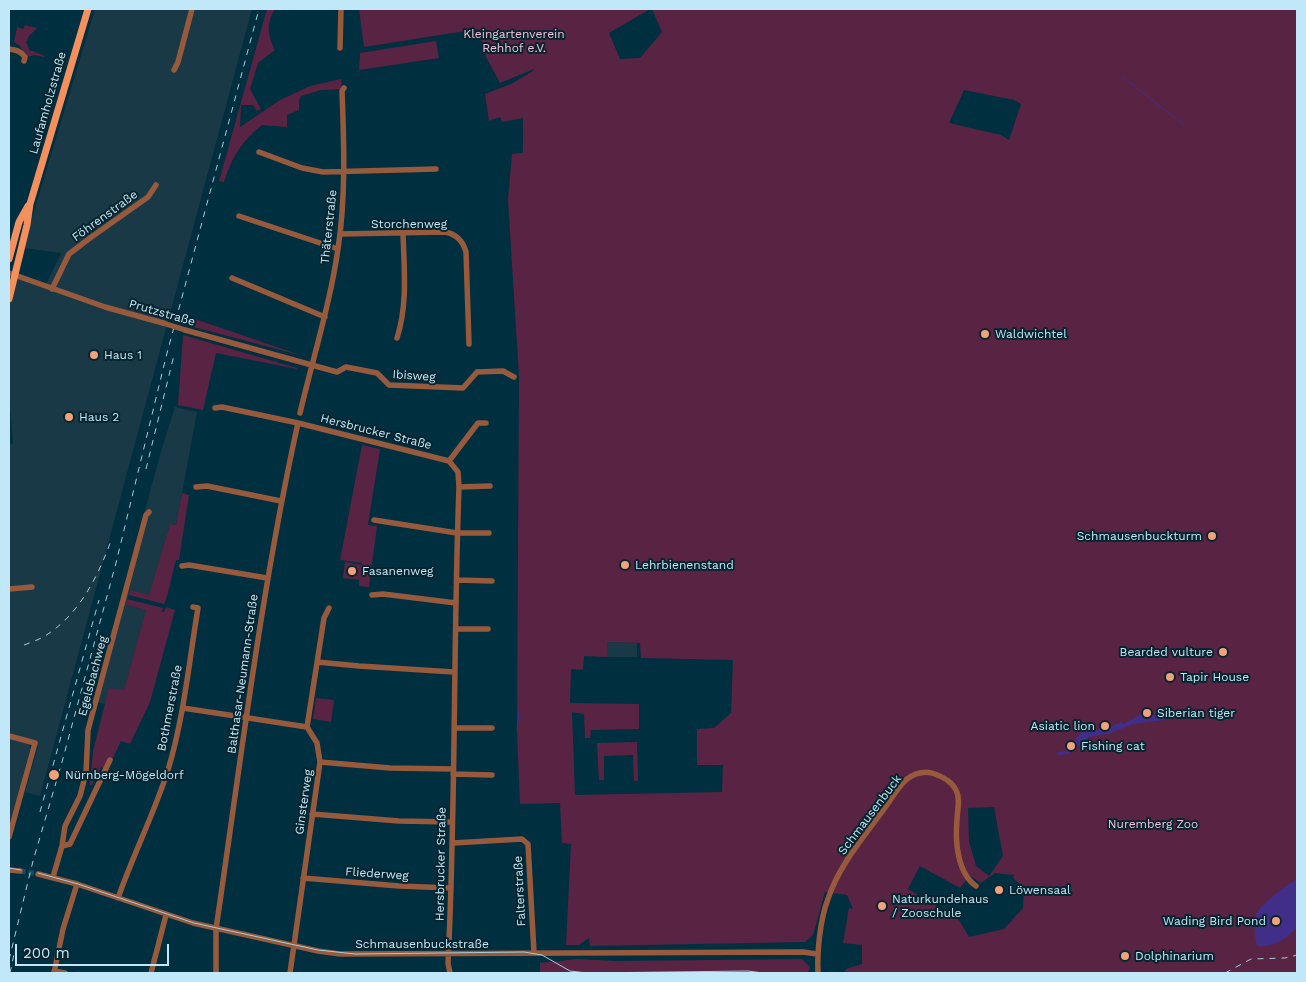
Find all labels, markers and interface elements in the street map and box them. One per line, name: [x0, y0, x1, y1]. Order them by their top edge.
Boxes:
park label: Kleingartenverein Rehhof e.V.: [463, 27, 565, 55]
street label: Laufamholzstraße: [26, 50, 70, 156]
street label: Föhrenstraße: [69, 187, 141, 245]
street label: Thäterstraße: [318, 189, 340, 265]
street label: Storchenweg: [371, 217, 447, 231]
street label: Prutzstraße: [127, 297, 197, 329]
place label: Waldwichtel: [995, 327, 1067, 341]
marker: Waldwichtel: [979, 328, 991, 340]
place label: Haus 1: [104, 348, 142, 362]
marker: Haus 1: [88, 349, 100, 361]
street label: Ibisweg: [392, 367, 436, 385]
place label: Haus 2: [79, 410, 119, 424]
marker: Haus 2: [63, 411, 75, 423]
street label: Hersbrucker Straße: [319, 411, 433, 453]
place label: Schmausenbuckturm: [1077, 529, 1202, 543]
marker: Schmausenbuckturm: [1206, 530, 1218, 542]
place label: Lehrbienenstand: [635, 558, 734, 572]
marker: Lehrbienenstand: [619, 559, 631, 571]
place label: Fasanenweg: [362, 564, 433, 578]
marker: Fasanenweg: [346, 565, 358, 577]
street label: Balthasar-Neumann-Straße: [225, 593, 261, 755]
street label: Egelsbachweg: [75, 634, 111, 718]
place label: Bearded vulture: [1120, 645, 1213, 659]
marker: Bearded vulture: [1217, 646, 1229, 658]
street label: Bothmerstraße: [155, 664, 185, 752]
place label: Tapir House: [1180, 670, 1249, 684]
marker: Tapir House: [1164, 671, 1176, 683]
place label: Siberian tiger: [1157, 706, 1235, 720]
marker: Siberian tiger: [1141, 707, 1153, 719]
place label: Asiatic lion: [1031, 719, 1095, 733]
marker: Asiatic lion: [1099, 720, 1111, 732]
place label: Fishing cat: [1081, 739, 1145, 753]
marker: Fishing cat: [1065, 740, 1077, 752]
marker: Nürnberg-Mögeldorf: [47, 768, 61, 782]
place label: Nürnberg-Mögeldorf: [65, 768, 184, 782]
street label: Ginsterweg: [292, 769, 316, 835]
street label: Schmausenbuck: [835, 772, 905, 858]
street label: Hersbrucker Straße: [433, 807, 449, 921]
park label: Nuremberg Zoo: [1108, 817, 1198, 831]
street label: Falterstraße: [511, 855, 529, 927]
street label: Fliederweg: [345, 865, 409, 883]
place label: Löwensaal: [1009, 883, 1071, 897]
marker: Löwensaal: [993, 884, 1005, 896]
place label: Naturkundehaus / Zooschule: [892, 892, 989, 920]
marker: Naturkundehaus / Zooschule: [876, 900, 888, 912]
place label: Wading Bird Pond: [1163, 914, 1266, 928]
marker: Wading Bird Pond: [1270, 915, 1282, 927]
scale bar: [18, 934, 171, 966]
street label: Schmausenbuckstraße: [355, 937, 489, 951]
text: 200 m: [23, 944, 70, 962]
place label: Dolphinarium: [1135, 949, 1214, 963]
marker: Dolphinarium: [1119, 950, 1131, 962]

